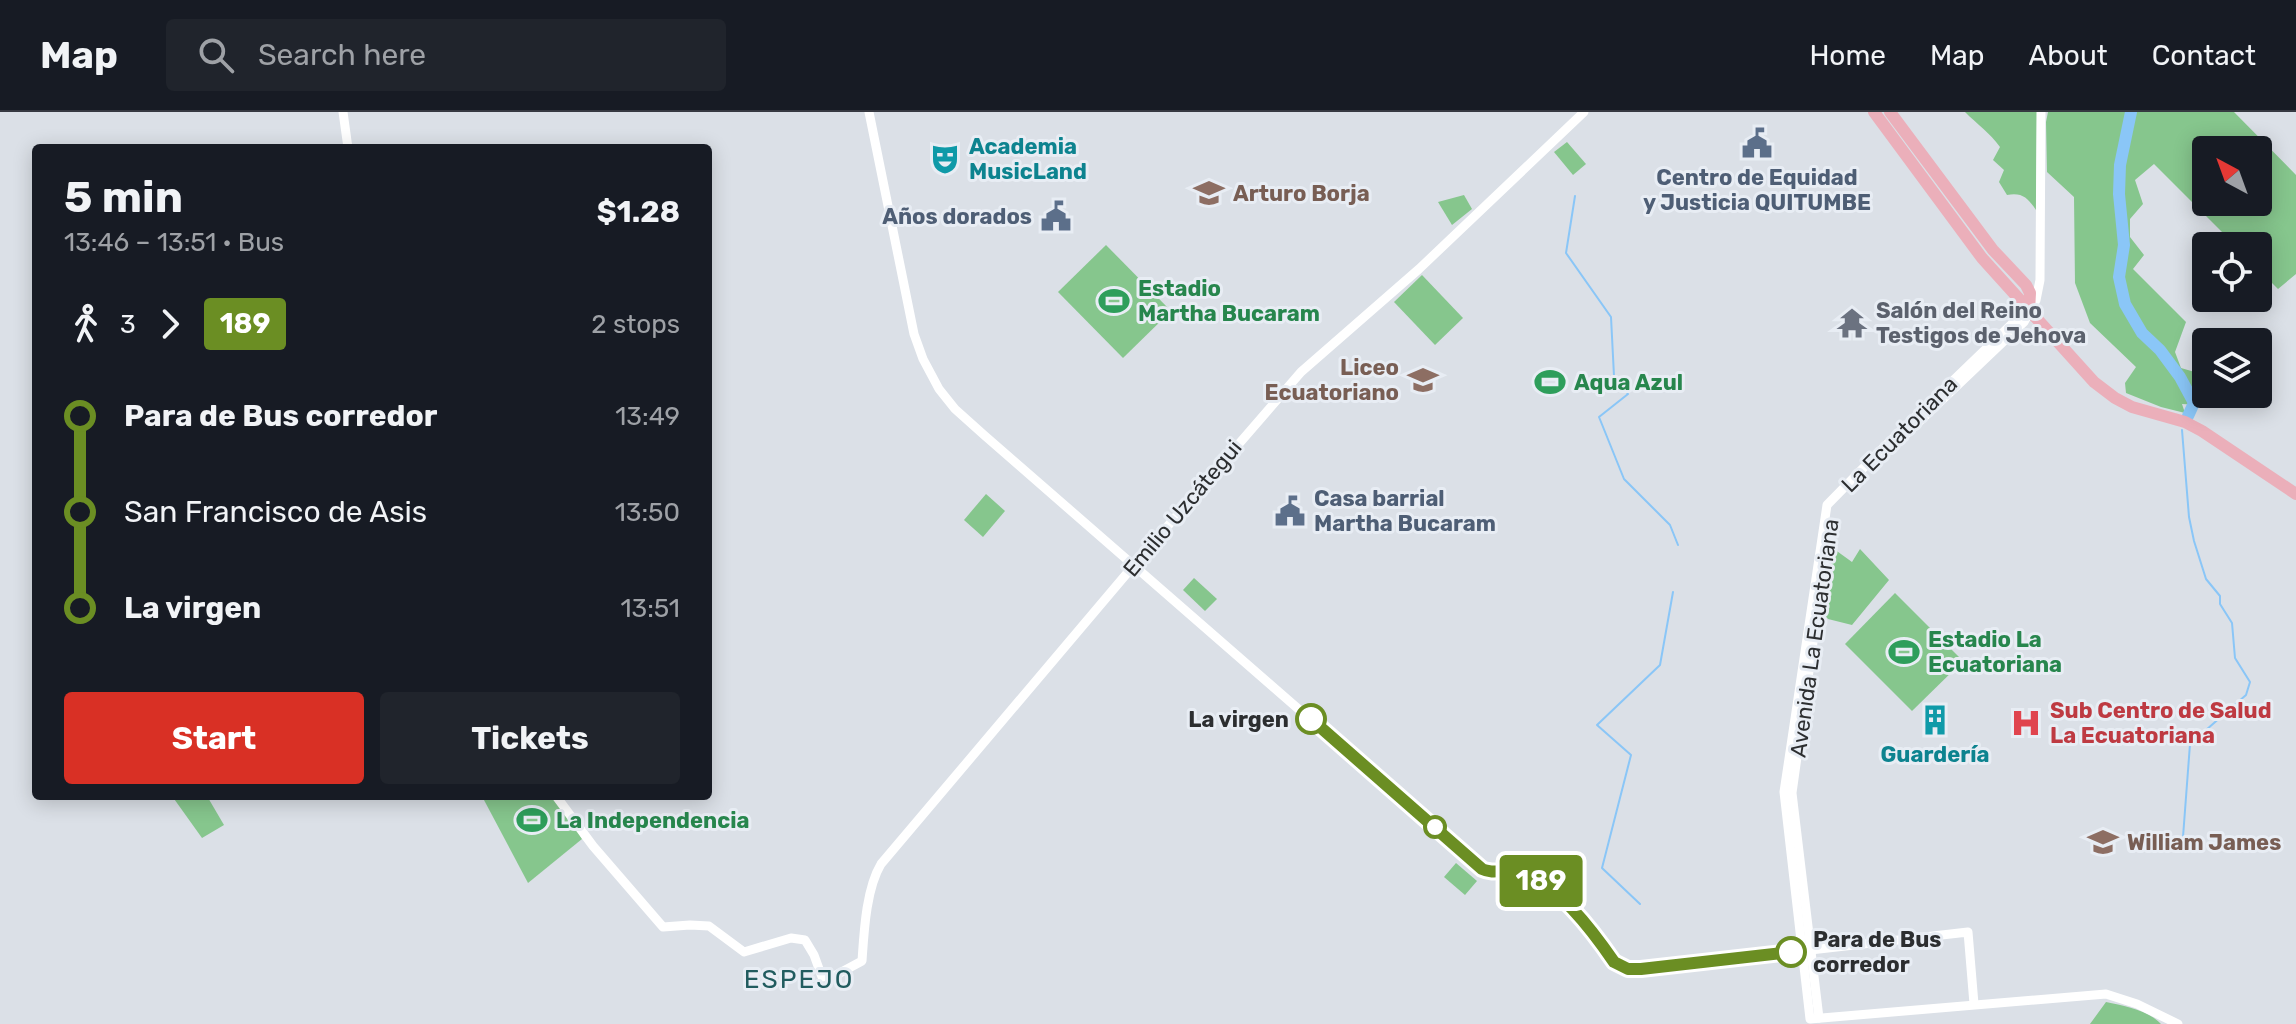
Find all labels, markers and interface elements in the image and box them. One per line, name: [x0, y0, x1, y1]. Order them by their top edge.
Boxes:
search box: [166, 19, 726, 91]
text: Map: [40, 32, 118, 78]
icon: search: [194, 33, 238, 77]
text: Search here: [258, 37, 426, 73]
text: Home: [1809, 39, 1886, 72]
text: Map: [1930, 39, 1984, 72]
text: About: [2028, 39, 2108, 72]
text: Contact: [2152, 39, 2256, 72]
public building icon: Centro de Equidad y Justicia QUITUMBE: [1740, 126, 1774, 160]
place label: Academia MusicLand: [969, 133, 1087, 185]
north arrow: [2192, 136, 2272, 216]
map controls: [2192, 136, 2272, 408]
theatre icon: Academia MusicLand: [928, 142, 962, 176]
place label: Centro de Equidad y Justicia QUITUMBE: [1643, 164, 1871, 216]
text: 5 min: [64, 171, 183, 223]
school or university icon: Arturo Borja: [1192, 176, 1226, 210]
place label: Arturo Borja: [1233, 180, 1370, 207]
text: $1.28: [597, 194, 680, 230]
public building icon: Años dorados: [1039, 199, 1073, 233]
place label: Años dorados: [882, 203, 1032, 230]
text: 13:46 – 13:51 · Bus: [64, 227, 284, 258]
button: locate: [2192, 232, 2272, 312]
place label: Estadio Martha Bucaram: [1138, 275, 1320, 327]
sports icon: Estadio Martha Bucaram: [1097, 284, 1131, 318]
place label: Salón del Reino Testigos de Jehova: [1876, 297, 2086, 349]
icon: walk: [64, 302, 108, 346]
icon: forward: [148, 302, 192, 346]
temple icon: Salón del Reino Testigos de Jehova: [1835, 306, 1869, 340]
text: 189: [220, 307, 270, 340]
text: 3: [120, 309, 136, 340]
text: 2 stops: [591, 309, 680, 340]
button: layers: [2192, 328, 2272, 408]
place label: Liceo Ecuatoriano: [1264, 354, 1399, 406]
school or university icon: Liceo Ecuatoriano: [1406, 363, 1440, 397]
sports icon: Aqua Azul: [1533, 365, 1567, 399]
place label: Aqua Azul: [1574, 369, 1683, 396]
street label: La Ecuatoriana: [1836, 371, 1963, 498]
text: Para de Bus corredor: [124, 398, 437, 434]
text: 13:49: [615, 401, 680, 432]
street label: Emilio Uzcátegui: [1117, 434, 1247, 582]
place label: Casa barrial Martha Bucaram: [1314, 485, 1496, 537]
text: San Francisco de Asis: [124, 494, 427, 530]
public building icon: Casa barrial Martha Bucaram: [1273, 494, 1307, 528]
text: 13:50: [615, 497, 680, 528]
street label: Avenida La Ecuatoriana: [1784, 517, 1845, 759]
text: La virgen: [124, 590, 261, 626]
text: 13:51: [620, 593, 680, 624]
place label: Estadio La Ecuatoriana: [1928, 626, 2062, 678]
sports icon: Estadio La Ecuatoriana: [1887, 635, 1921, 669]
button: Start: [64, 692, 364, 784]
button: Tickets: [380, 692, 680, 784]
place label: Sub Centro de Salud La Ecuatoriana: [2050, 697, 2272, 749]
building icon: Guardería: [1918, 703, 1952, 737]
marker: La virgen: [1296, 704, 1326, 734]
place label: La virgen: [1188, 706, 1289, 733]
hospital icon: Sub Centro de Salud La Ecuatoriana: [2009, 706, 2043, 740]
place label: Guardería: [1880, 741, 1990, 768]
sports icon: La Independencia: [515, 803, 549, 837]
place label: La Independencia: [556, 807, 749, 834]
unlabelled marker: [1424, 816, 1446, 838]
school or university icon: William James: [2086, 825, 2120, 859]
place label: William James: [2127, 829, 2281, 856]
line badge: 189: [1495, 855, 1587, 907]
text: 189: [1516, 864, 1566, 897]
place label: Para de Bus corredor: [1813, 926, 1941, 978]
marker: Para de Bus corredor: [1776, 937, 1806, 967]
district label: ESPEJO: [744, 964, 854, 995]

